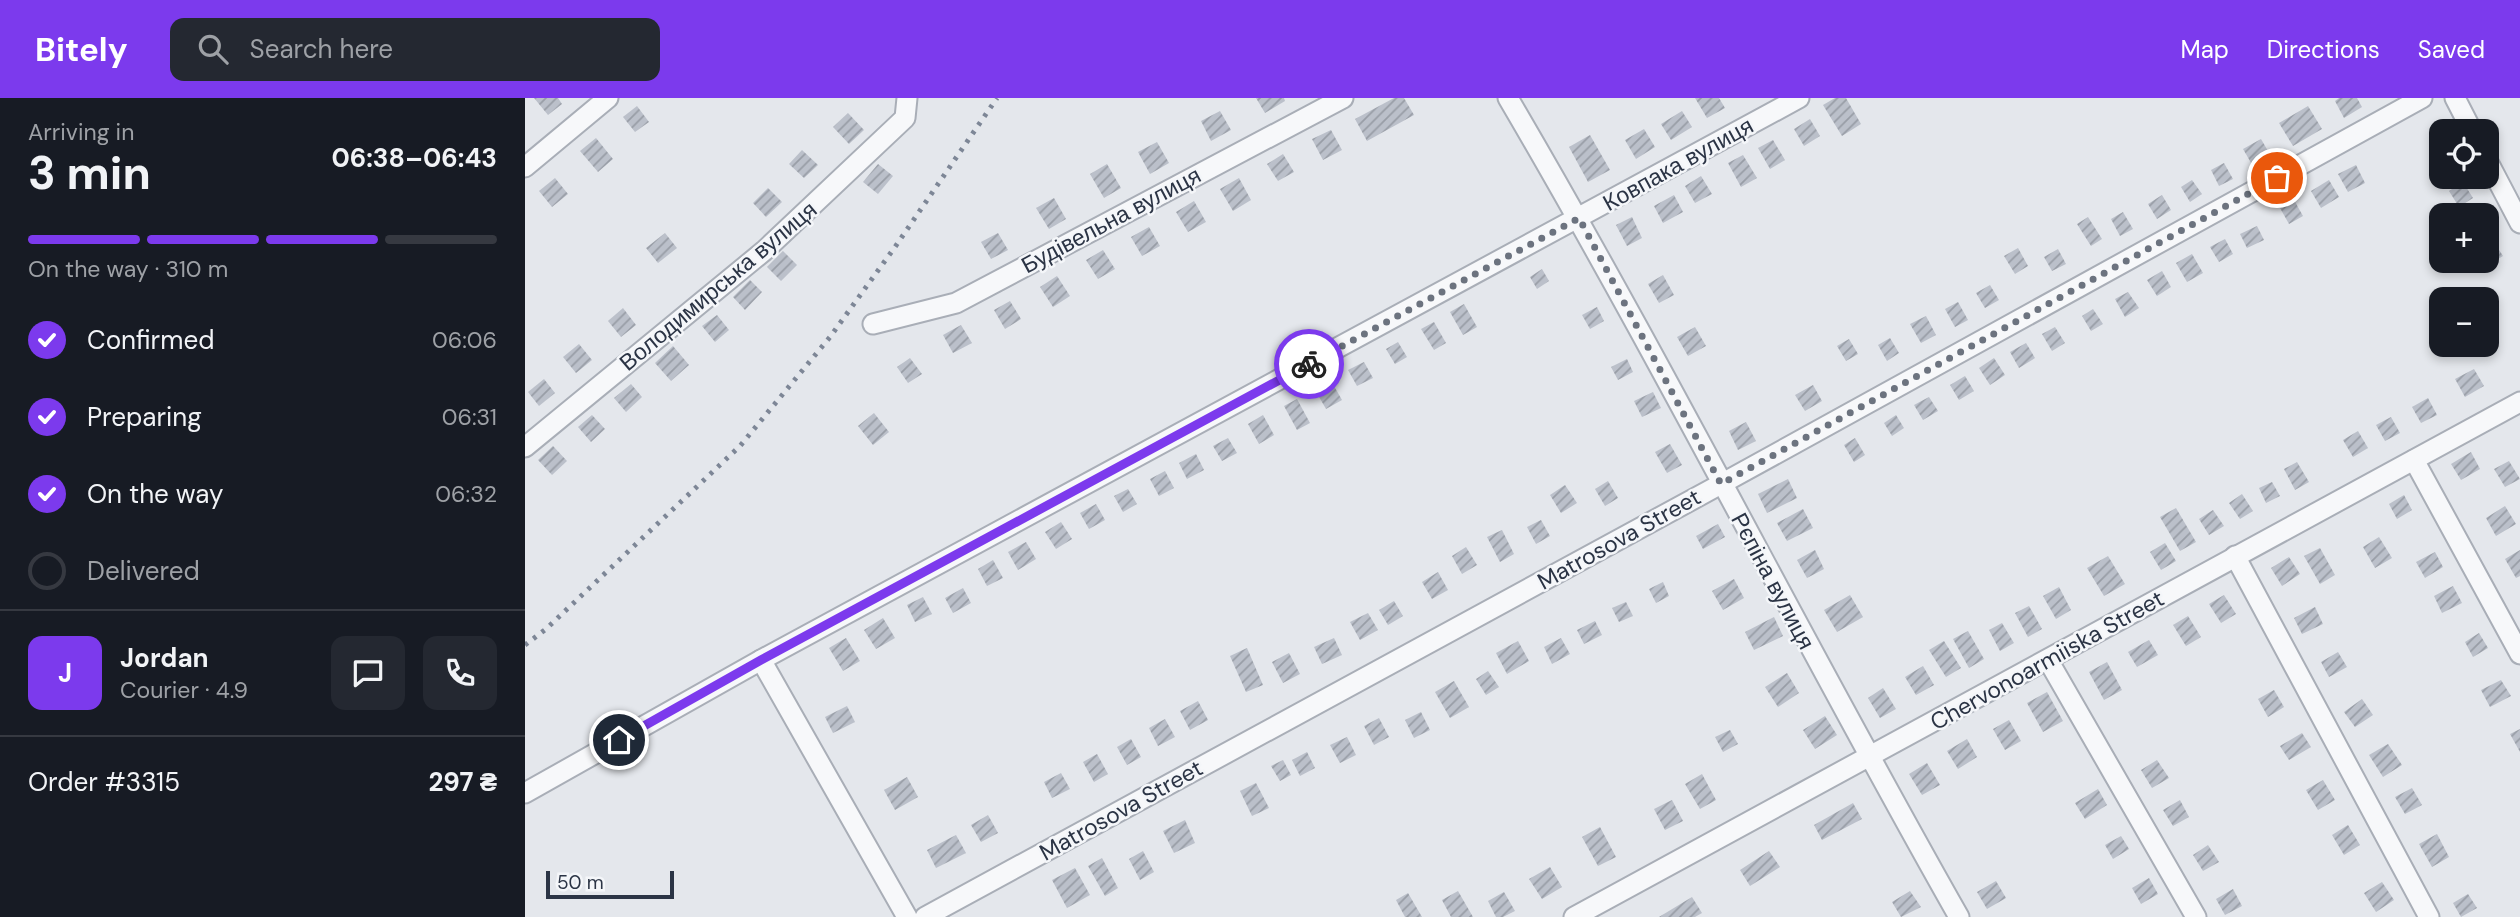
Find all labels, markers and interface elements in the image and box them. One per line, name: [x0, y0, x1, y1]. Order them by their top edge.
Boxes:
search box: [170, 18, 660, 81]
text: Bitely: [35, 28, 128, 71]
icon: search: [194, 30, 232, 68]
text: Search here: [250, 32, 393, 66]
text: Map: [2181, 34, 2229, 65]
text: Directions: [2267, 34, 2380, 65]
text: Saved: [2418, 34, 2485, 65]
street label: Ковпака вулиця: [1597, 110, 1759, 218]
text: Arriving in: [28, 117, 134, 147]
map controls: [2429, 119, 2499, 357]
button: locate: [2429, 119, 2499, 189]
text: 06:38–06:43: [331, 141, 497, 175]
text: 3 min: [28, 143, 151, 203]
pin: [2247, 148, 2307, 208]
icon: bag: [2258, 159, 2296, 197]
street label: Будівельна вулиця: [1016, 160, 1206, 280]
street label: Володимирська вулиця: [613, 195, 823, 377]
button: +: [2429, 203, 2499, 273]
text: On the way · 310 m: [28, 254, 228, 284]
button: −: [2429, 287, 2499, 357]
icon: check: [28, 321, 66, 359]
text: Confirmed: [87, 323, 214, 357]
text: 06:06: [432, 325, 497, 355]
courier: [1274, 329, 1344, 399]
icon: bike: [1290, 345, 1328, 383]
icon: check: [28, 398, 66, 436]
text: Preparing: [87, 400, 202, 434]
text: 06:31: [442, 402, 497, 432]
icon: check: [28, 475, 66, 513]
text: On the way: [87, 477, 223, 511]
text: 06:32: [435, 479, 497, 509]
street label: Matrosova Street: [1532, 482, 1706, 596]
street label: Рєпіна вулиця: [1724, 507, 1822, 655]
text: Delivered: [87, 554, 200, 588]
street label: Chervonoarmiiska Street: [1925, 583, 2169, 737]
button: chat: [331, 636, 405, 710]
button: phone: [423, 636, 497, 710]
text: Jordan: [120, 641, 209, 675]
text: J: [58, 656, 72, 690]
text: Courier · 4.9: [120, 675, 248, 705]
pin: [589, 710, 649, 770]
icon: home: [600, 721, 638, 759]
street label: Matrosova Street: [1034, 753, 1208, 867]
text: Order #3315: [28, 765, 180, 799]
text: 297 ₴: [428, 765, 497, 799]
scale bar: [546, 868, 674, 900]
text: 50 m: [557, 870, 604, 895]

